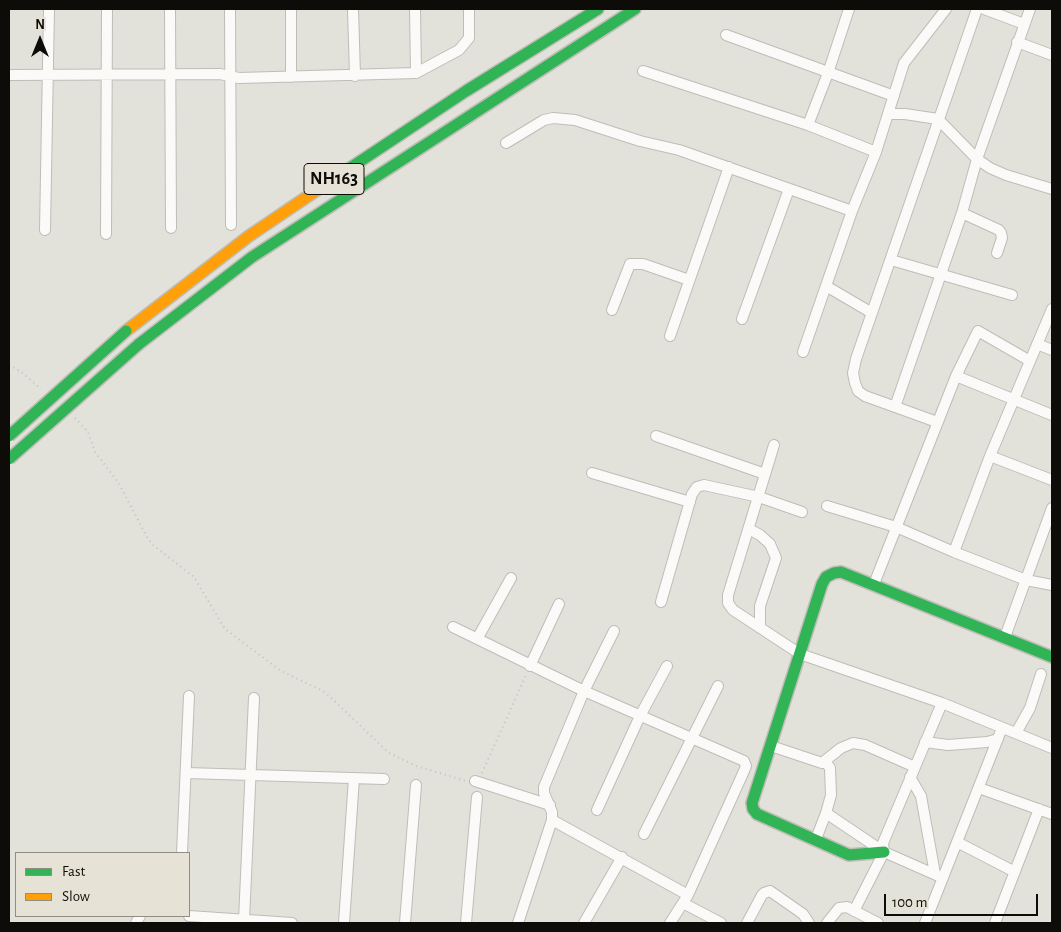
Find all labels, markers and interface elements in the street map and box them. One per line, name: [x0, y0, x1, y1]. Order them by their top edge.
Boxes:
north arrow: [15, 15, 65, 65]
text: N: [35, 18, 45, 32]
road number: NH163: [304, 163, 364, 194]
legend: [15, 852, 190, 917]
text: Fast: [62, 864, 85, 879]
scale bar: [886, 884, 1040, 916]
text: Slow: [62, 889, 90, 904]
text: 100 m: [892, 895, 927, 910]

